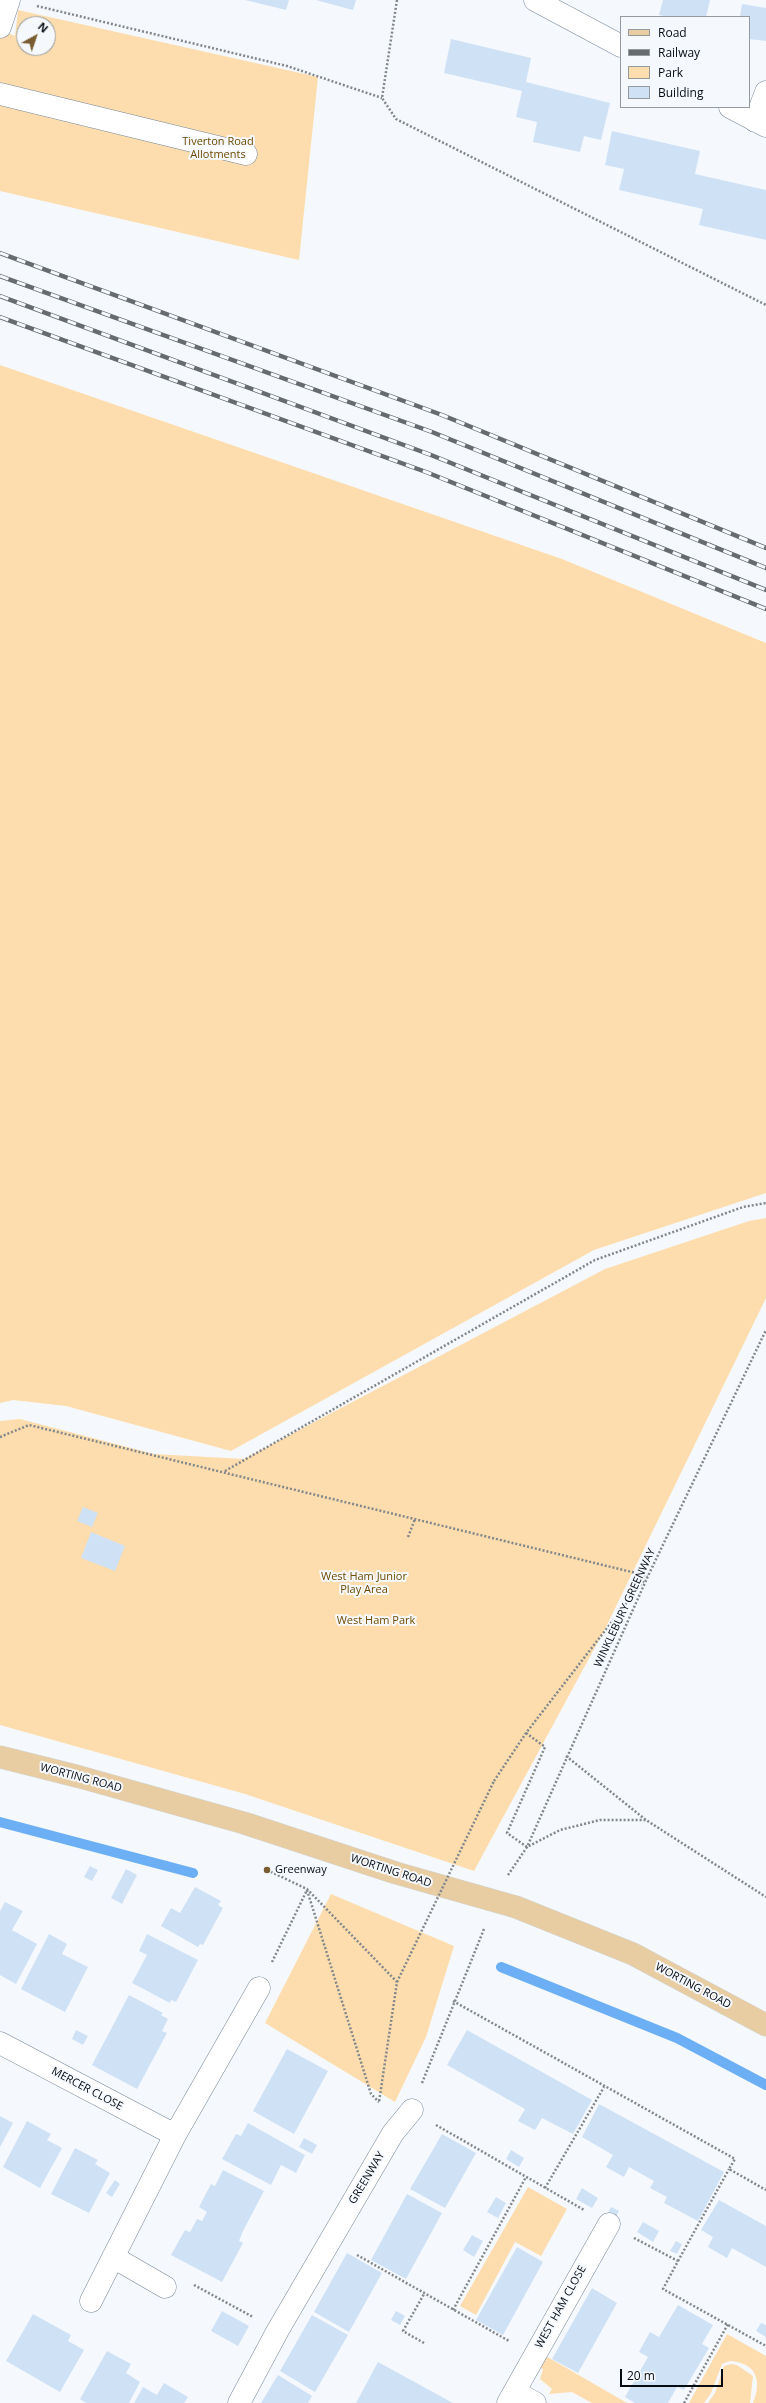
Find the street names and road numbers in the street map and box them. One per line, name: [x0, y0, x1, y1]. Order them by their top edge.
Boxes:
street label: WINKLEBURY GREENWAY: [592, 1546, 658, 1670]
street label: WORTING ROAD: [39, 1761, 123, 1795]
street label: WORTING ROAD: [349, 1852, 433, 1890]
street label: WORTING ROAD: [653, 1960, 733, 2012]
street label: MERCER CLOSE: [49, 2065, 125, 2113]
street label: GREENWAY: [346, 2150, 388, 2206]
street label: WEST HAM CLOSE: [533, 2263, 589, 2351]

